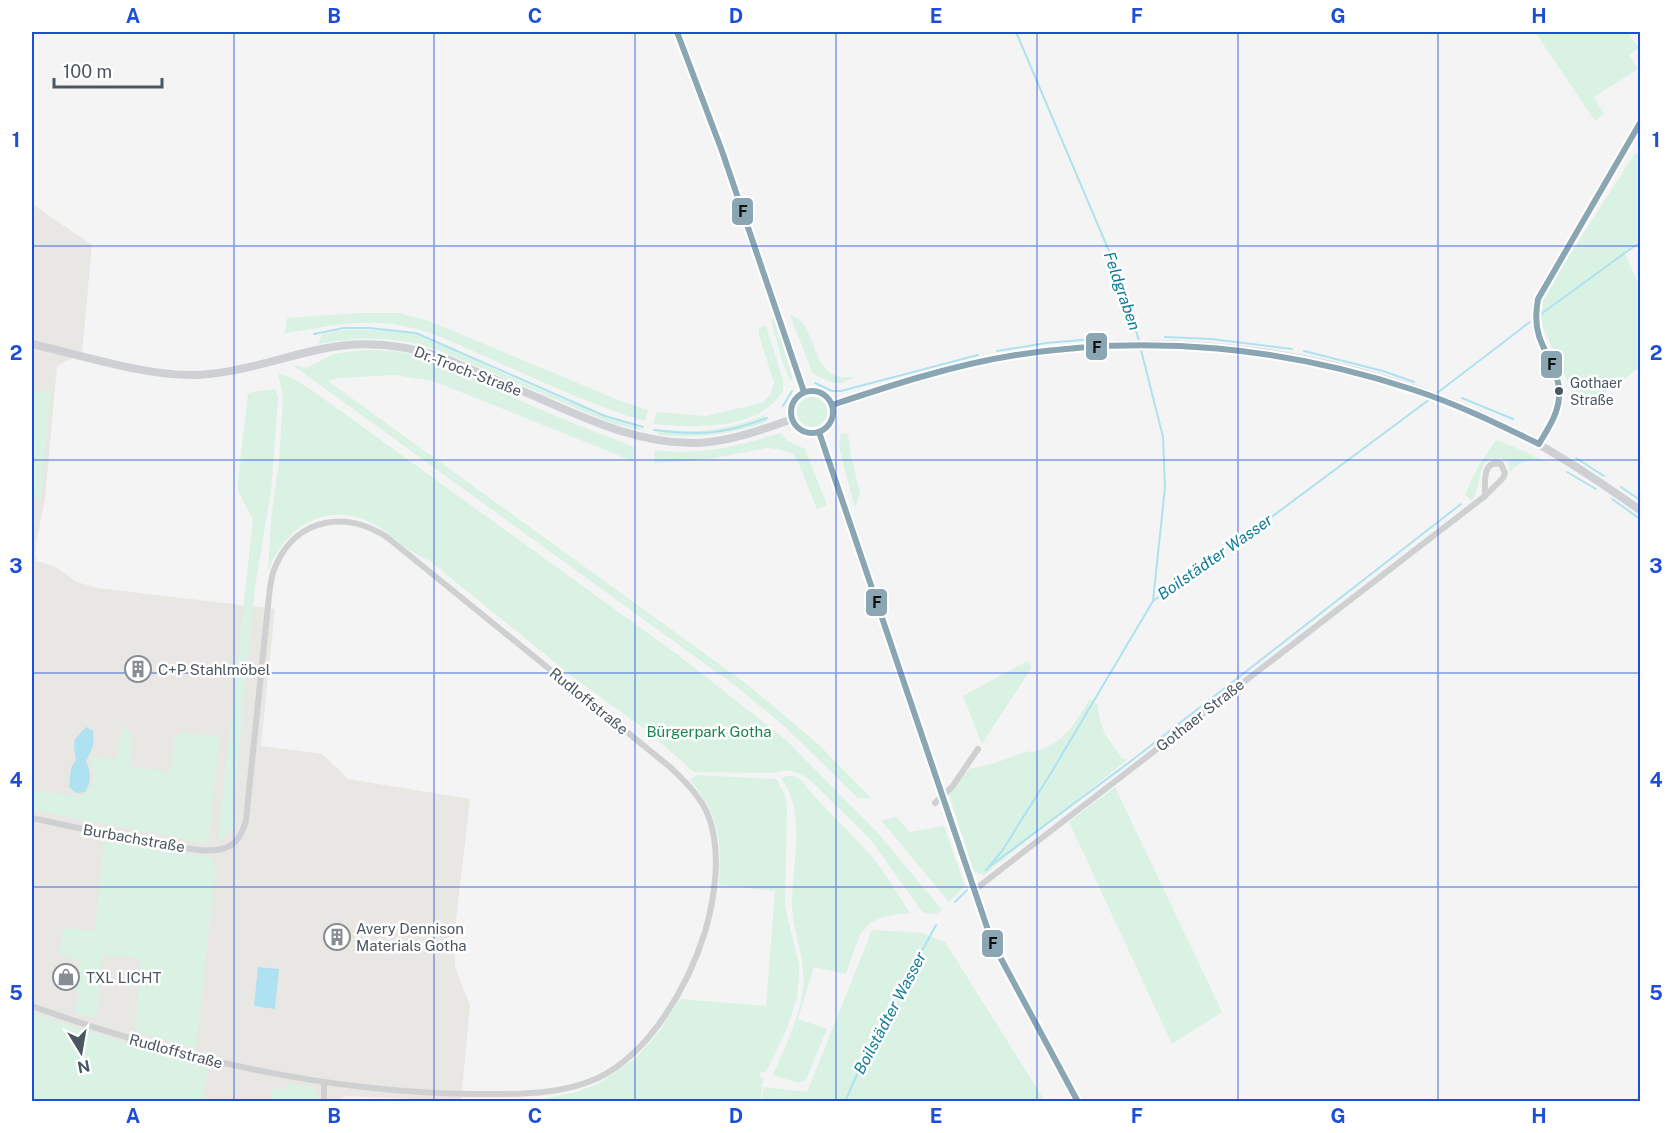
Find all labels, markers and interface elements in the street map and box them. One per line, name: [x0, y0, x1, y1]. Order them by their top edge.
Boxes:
text: A: [126, 4, 140, 28]
text: B: [327, 4, 341, 28]
text: C: [528, 4, 542, 28]
text: D: [729, 4, 743, 28]
text: E: [930, 4, 942, 28]
text: F: [1131, 4, 1143, 28]
text: G: [1330, 4, 1346, 28]
text: H: [1531, 4, 1547, 28]
scale bar: [54, 51, 162, 89]
text: 100 m: [63, 61, 112, 82]
text: 1: [12, 128, 20, 152]
text: 1: [1652, 128, 1660, 152]
line badge: F: [731, 197, 754, 226]
text: F: [738, 202, 748, 221]
water label: Feldgraben: [1100, 249, 1144, 333]
line badge: F: [1085, 332, 1108, 361]
text: F: [1092, 338, 1102, 357]
text: 2: [10, 341, 22, 365]
text: 2: [1650, 341, 1662, 365]
street label: Dr.-Troch-Straße: [412, 343, 524, 399]
line badge: F: [1540, 350, 1563, 379]
text: F: [1547, 355, 1557, 374]
place label: Gothaer Straße: [1570, 375, 1623, 408]
marker: Gothaer Straße: [1553, 385, 1565, 397]
water label: Boilstädter Wasser: [1154, 510, 1277, 604]
text: 3: [9, 554, 23, 578]
text: 3: [1649, 554, 1663, 578]
line badge: F: [865, 588, 888, 617]
text: F: [872, 593, 882, 612]
building icon: C+P Stahlmöbel: [123, 654, 153, 684]
place label: C+P Stahlmöbel: [158, 661, 270, 678]
street label: Rudloffstraße: [546, 664, 632, 738]
street label: Gothaer Straße: [1153, 675, 1247, 755]
park label: Bürgerpark Gotha: [647, 723, 771, 740]
text: 4: [9, 768, 23, 792]
text: 4: [1649, 768, 1663, 792]
street label: Burbachstraße: [82, 821, 186, 855]
place label: Avery Dennison Materials Gotha: [356, 920, 467, 954]
building icon: Avery Dennison Materials Gotha: [322, 922, 352, 952]
line badge: F: [981, 929, 1004, 958]
text: F: [988, 934, 998, 953]
water label: Boilstädter Wasser: [850, 948, 931, 1077]
shop icon: TXL LICHT: [51, 962, 81, 992]
place label: TXL LICHT: [86, 969, 161, 986]
text: 5: [9, 981, 23, 1005]
text: 5: [1649, 981, 1663, 1005]
north arrow: [51, 1022, 111, 1082]
street label: Rudloffstraße: [127, 1030, 225, 1072]
text: N: [76, 1056, 92, 1077]
text: A: [126, 1104, 140, 1128]
text: B: [327, 1104, 341, 1128]
text: C: [528, 1104, 542, 1128]
text: D: [729, 1104, 743, 1128]
text: E: [930, 1104, 942, 1128]
text: F: [1131, 1104, 1143, 1128]
text: G: [1330, 1104, 1346, 1128]
text: H: [1531, 1104, 1547, 1128]

